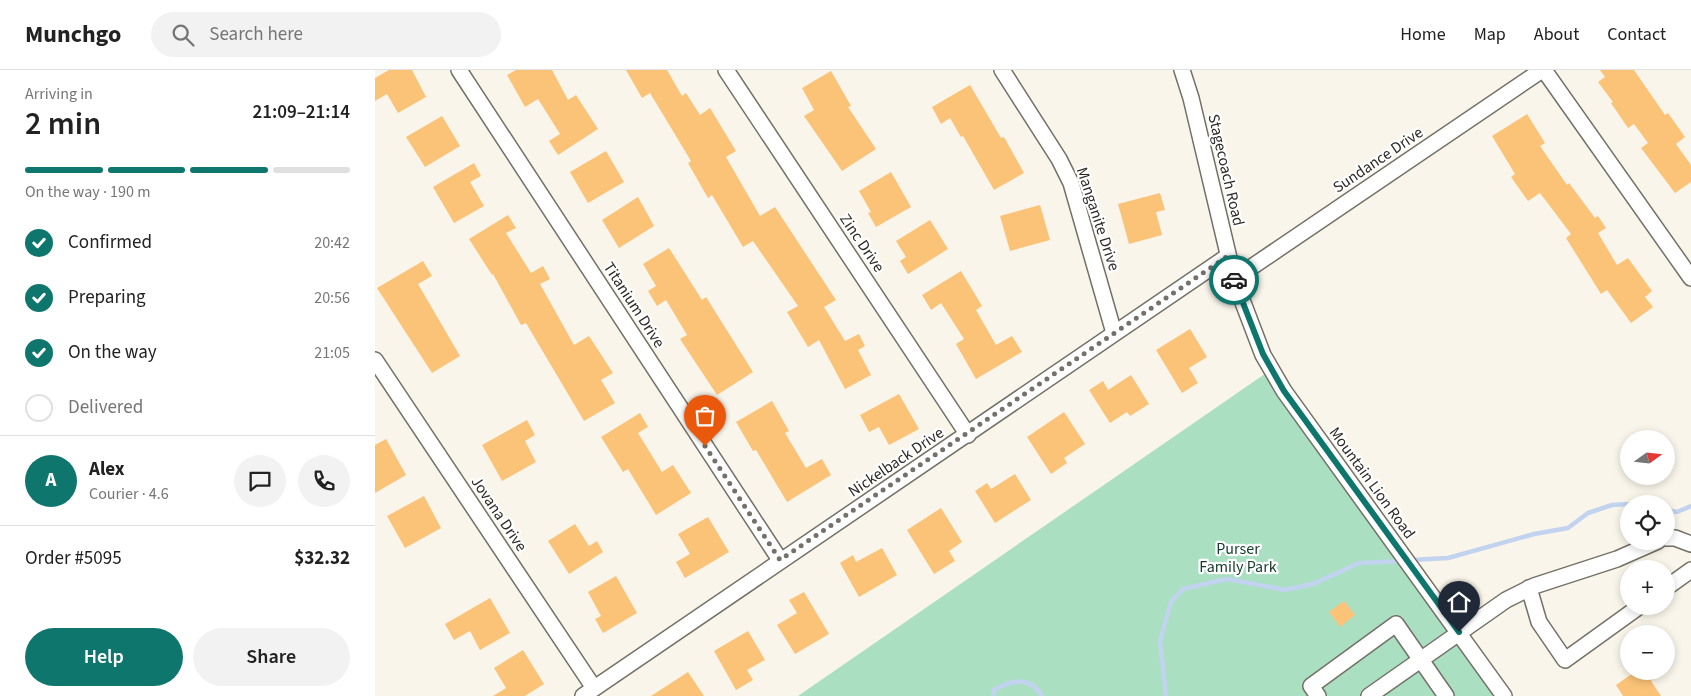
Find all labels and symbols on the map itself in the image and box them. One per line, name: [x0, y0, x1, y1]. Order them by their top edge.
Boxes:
street label: Stagecoach Road: [1202, 112, 1250, 228]
street label: Sundance Drive: [1329, 122, 1428, 198]
street label: Manganite Drive: [1071, 164, 1125, 274]
street label: Zinc Drive: [834, 209, 890, 277]
courier: [1209, 255, 1259, 305]
street label: Titanium Drive: [598, 258, 670, 352]
pin: [684, 395, 726, 446]
street label: Nickelback Drive: [844, 422, 948, 502]
street label: Mountain Lion Road: [1324, 423, 1420, 543]
north arrow: [1620, 430, 1675, 485]
street label: Jovana Drive: [466, 472, 532, 556]
park label: Purser Family Park: [1199, 538, 1277, 578]
pin: [1438, 581, 1480, 632]

